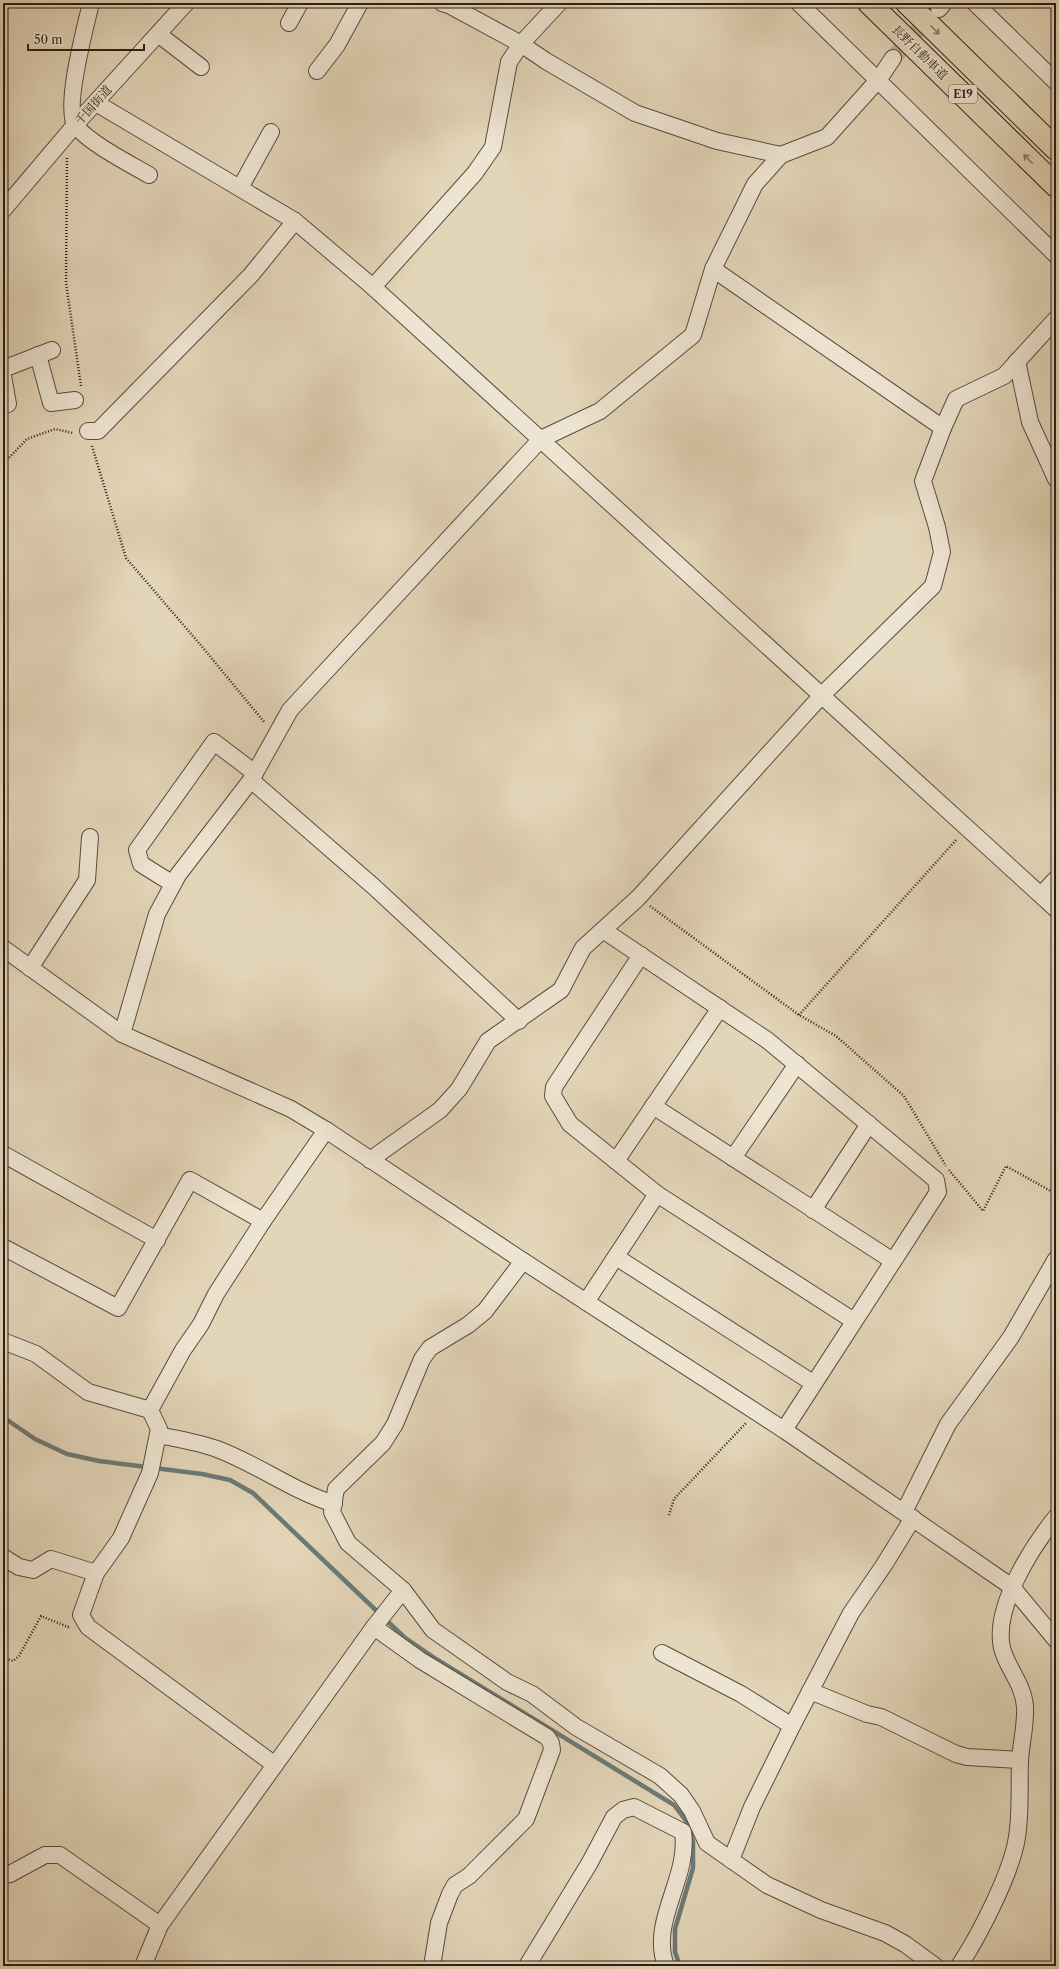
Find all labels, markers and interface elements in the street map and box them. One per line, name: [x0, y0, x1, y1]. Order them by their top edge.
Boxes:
street label: 長野自動車道: [889, 22, 951, 82]
one-way arrow: [930, 25, 940, 35]
scale bar: [28, 26, 144, 52]
text: 50 m: [34, 32, 63, 47]
street label: 千国街道: [71, 82, 115, 128]
road number: E19: [949, 85, 977, 103]
one-way arrow: [1023, 154, 1033, 164]

